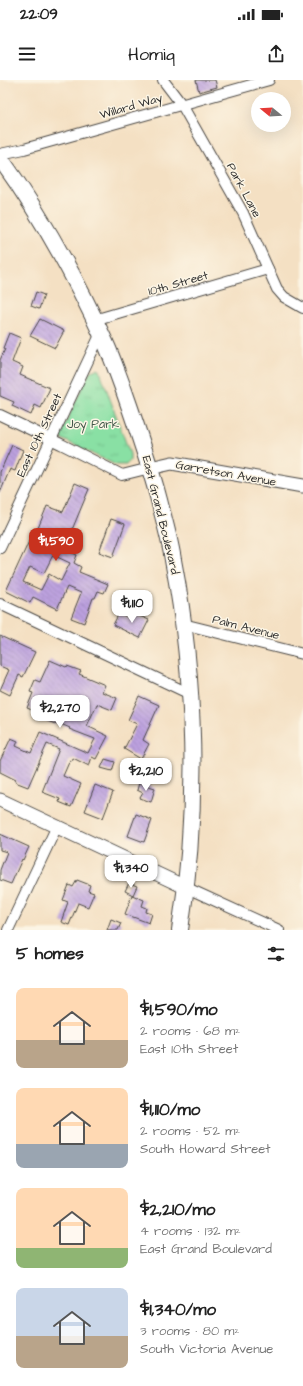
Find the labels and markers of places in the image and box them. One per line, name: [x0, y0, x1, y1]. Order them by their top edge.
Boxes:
pin: $1,590: [23, 528, 89, 562]
pin: $1,110: [99, 590, 165, 624]
pin: $2,270: [27, 695, 93, 729]
pin: $2,210: [113, 758, 179, 792]
pin: $1,340: [98, 855, 164, 889]

